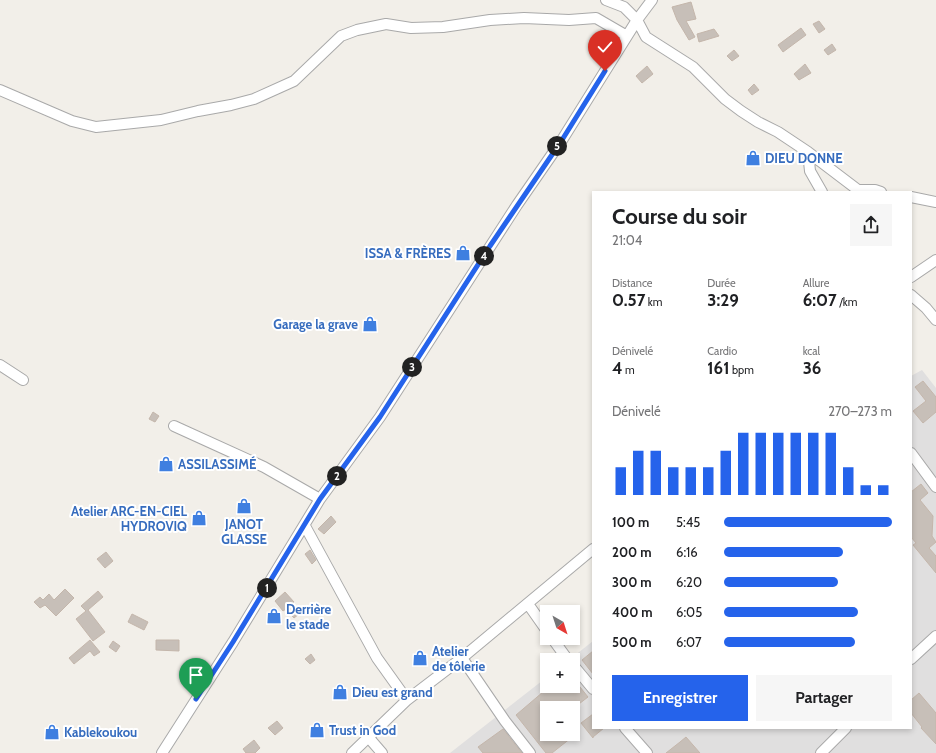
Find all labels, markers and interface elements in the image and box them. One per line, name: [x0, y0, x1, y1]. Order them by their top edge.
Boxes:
pin: [588, 30, 622, 71]
icon: check: [594, 36, 616, 58]
pin: 5: [547, 136, 567, 156]
text: 5: [554, 139, 560, 153]
shop icon: DIEU DONNE: [744, 149, 762, 167]
place label: DIEU DONNE: [765, 150, 843, 166]
text: Course du soir: [612, 203, 747, 230]
button: share: [850, 204, 892, 246]
text: 21:04: [612, 232, 642, 248]
place label: ISSA & FRÈRES: [365, 244, 451, 261]
shop icon: ISSA & FRÈRES: [454, 244, 472, 262]
pin: 4: [474, 246, 494, 266]
text: 4: [481, 249, 487, 263]
text: Distance: [612, 276, 653, 290]
text: Durée: [707, 276, 736, 290]
text: Allure: [803, 276, 829, 290]
text: 0.57: [612, 290, 645, 310]
text: 3:29: [707, 290, 739, 310]
text: 6:07: [803, 290, 837, 310]
text: km: [645, 295, 662, 309]
text: /km: [837, 295, 857, 309]
shop icon: Garage la grave: [361, 315, 379, 333]
place label: Garage la grave: [273, 316, 358, 332]
text: Dénivelé: [612, 344, 653, 358]
text: Cardio: [707, 344, 737, 358]
text: kcal: [803, 344, 820, 358]
pin: 3: [402, 357, 422, 377]
text: 4: [612, 358, 623, 378]
text: 161: [707, 358, 729, 378]
text: 36: [803, 358, 821, 378]
text: 3: [409, 360, 415, 374]
text: m: [623, 363, 635, 377]
text: bpm: [729, 363, 754, 377]
text: Dénivelé: [612, 403, 661, 419]
text: 270–273 m: [828, 403, 892, 419]
shop icon: ASSILASSIMÉ: [157, 455, 175, 473]
place label: ASSILASSIMÉ: [178, 455, 256, 472]
pin: 2: [327, 466, 347, 486]
text: 2: [334, 469, 340, 483]
shop icon: JANOT GLASSE: [235, 497, 253, 515]
place label: Atelier ARC-EN-CIEL HYDROVIQ: [71, 503, 187, 534]
shop icon: Atelier ARC-EN-CIEL HYDROVIQ: [190, 509, 208, 527]
text: 100 m: [612, 514, 649, 530]
text: 5:45: [676, 514, 700, 530]
place label: JANOT GLASSE: [221, 516, 267, 547]
text: 200 m: [612, 544, 651, 560]
text: 6:16: [676, 544, 698, 560]
text: 300 m: [612, 574, 652, 590]
text: 6:20: [676, 574, 702, 590]
pin: 1: [257, 578, 277, 598]
text: 1: [265, 581, 269, 595]
place label: Derrière le stade: [286, 601, 332, 632]
text: 400 m: [612, 604, 653, 620]
text: 6:05: [676, 604, 702, 620]
north arrow: [540, 605, 580, 645]
map controls: [540, 605, 580, 741]
shop icon: Derrière le stade: [265, 607, 283, 625]
text: 500 m: [612, 634, 652, 650]
text: 6:07: [676, 634, 702, 650]
place label: Atelier de tôlerie: [432, 643, 485, 674]
shop icon: Atelier de tôlerie: [411, 649, 429, 667]
button: +: [540, 653, 580, 693]
pin: [179, 658, 213, 699]
icon: arrive: [185, 664, 207, 686]
button: Enregistrer: [612, 675, 748, 721]
button: Partager: [756, 675, 892, 721]
shop icon: Dieu est grand: [331, 683, 349, 701]
place label: Dieu est grand: [352, 684, 433, 700]
button: −: [540, 701, 580, 741]
shop icon: Trust in God: [308, 721, 326, 739]
place label: Trust in God: [329, 722, 396, 738]
shop icon: Kablekoukou: [43, 723, 61, 741]
place label: Kablekoukou: [64, 724, 137, 740]

